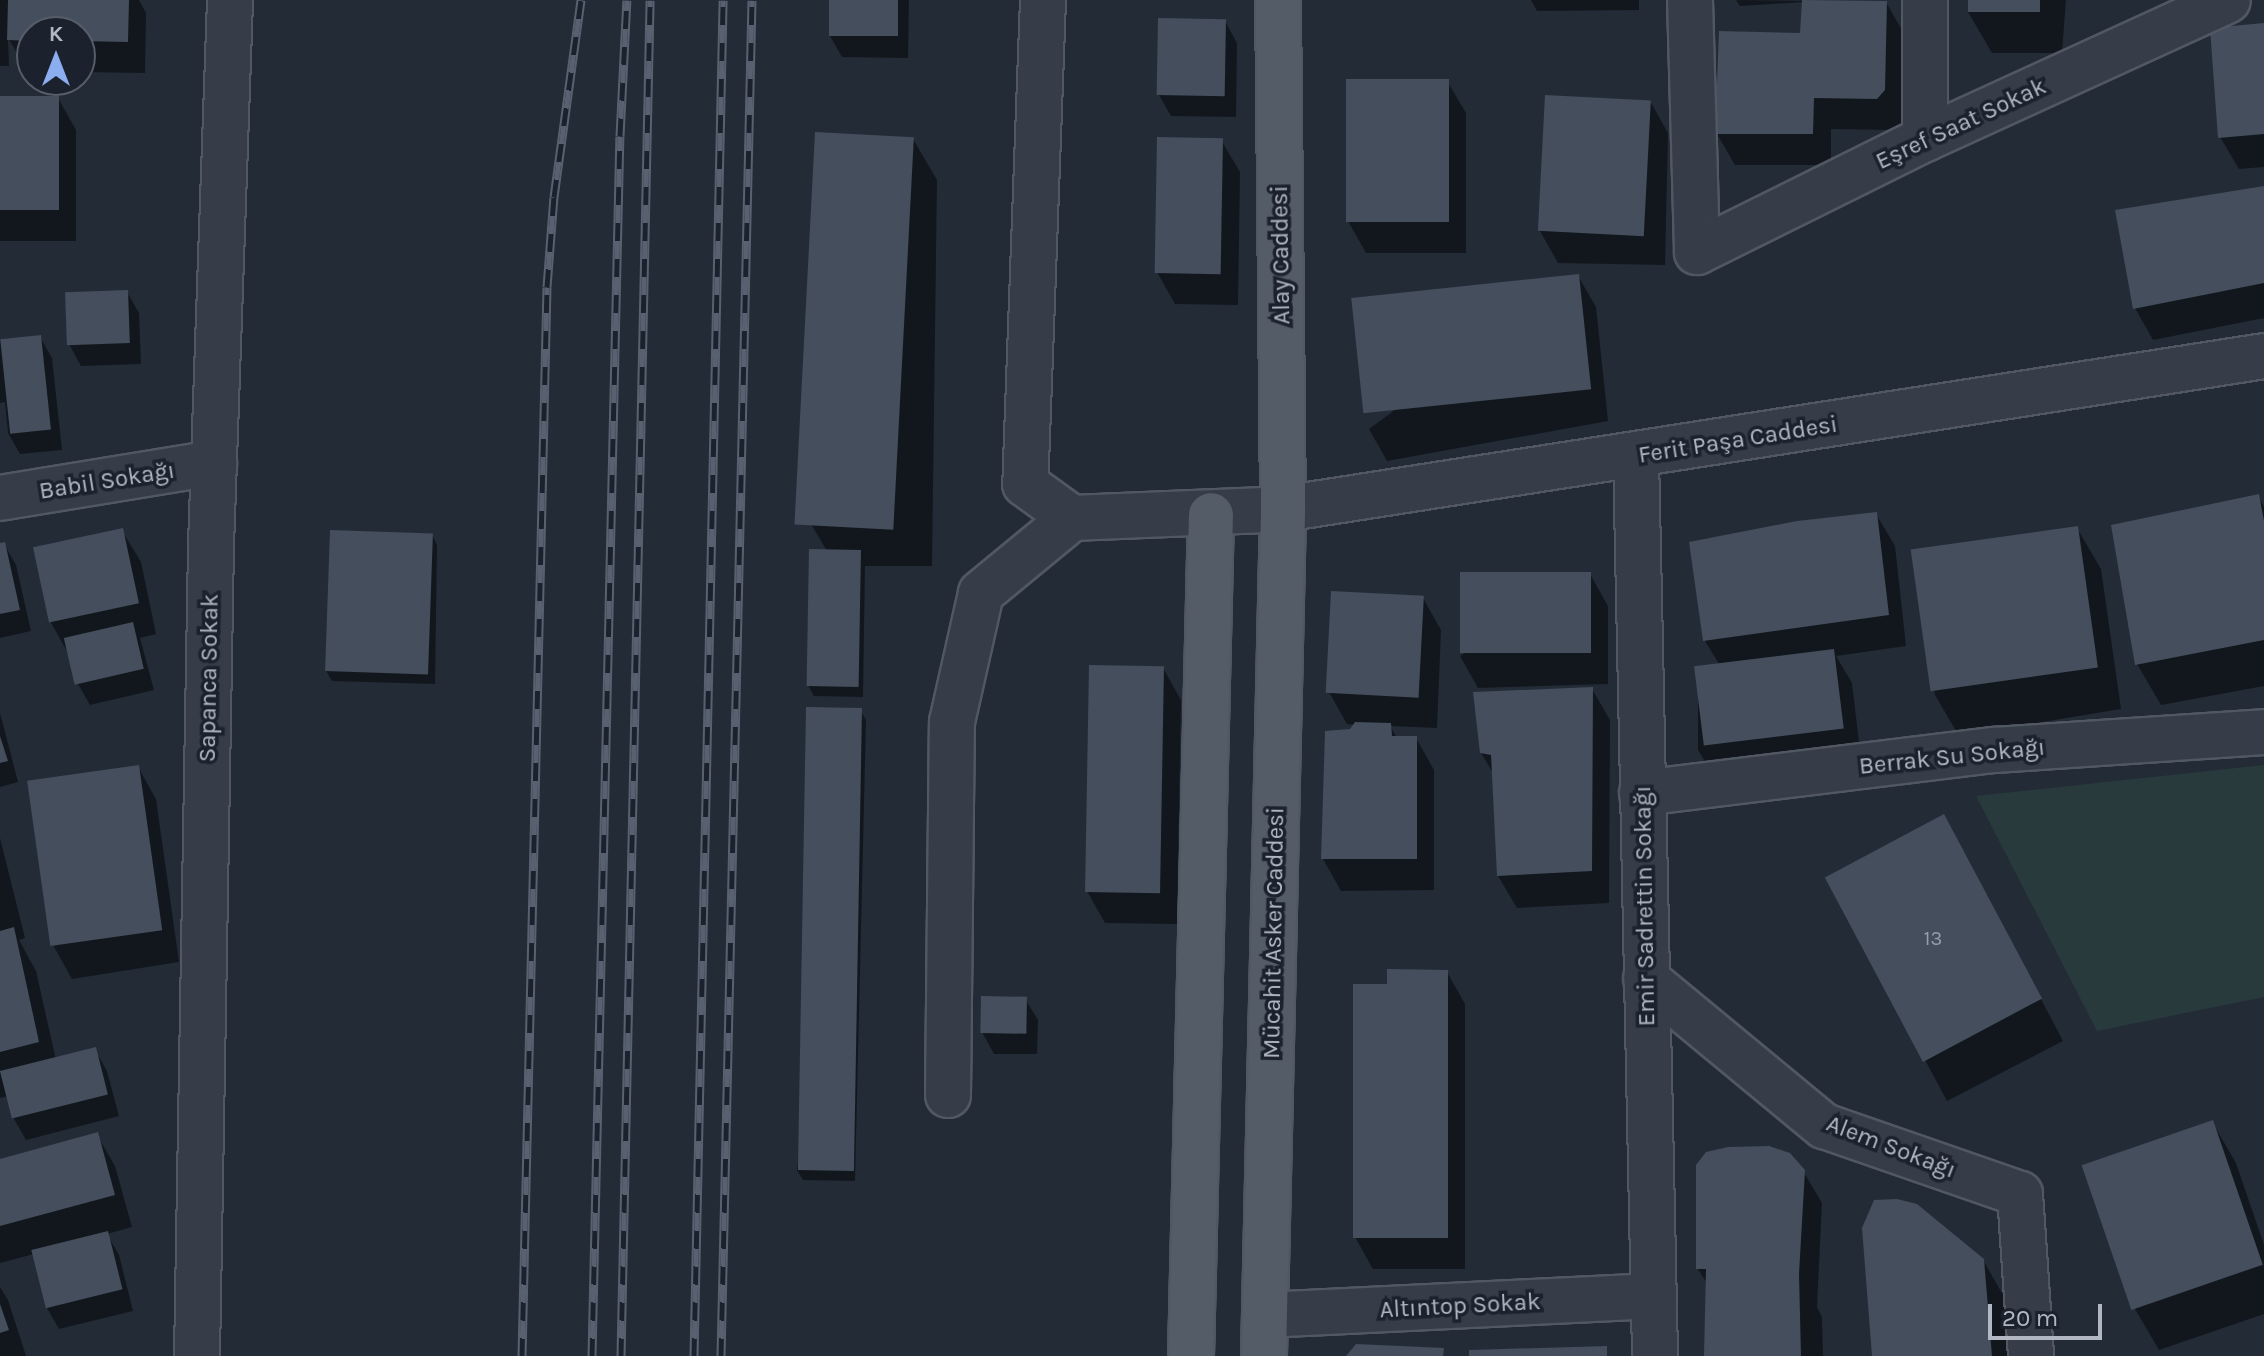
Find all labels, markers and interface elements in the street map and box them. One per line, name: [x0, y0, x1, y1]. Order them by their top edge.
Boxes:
north arrow: [16, 16, 96, 96]
text: K: [49, 21, 63, 47]
street label: Eşref Saat Sokak: [1871, 72, 2051, 176]
street label: Alay Caddesi: [1265, 185, 1297, 325]
street label: Ferit Paşa Caddesi: [1636, 410, 1840, 470]
street label: Babil Sokağı: [37, 456, 177, 506]
street label: Sapanca Sokak: [193, 593, 225, 763]
street label: Berrak Su Sokağı: [1858, 733, 2046, 781]
street label: Emir Sadrettin Sokağı: [1629, 785, 1661, 1027]
street label: Mücahit Asker Caddesi: [1257, 807, 1291, 1059]
house number: 13: [1924, 926, 1942, 950]
street label: Alem Sokağı: [1822, 1109, 1960, 1185]
street label: Altıntop Sokak: [1379, 1287, 1541, 1325]
scale bar: [1992, 1288, 2106, 1338]
text: 20 m: [2002, 1304, 2058, 1332]

